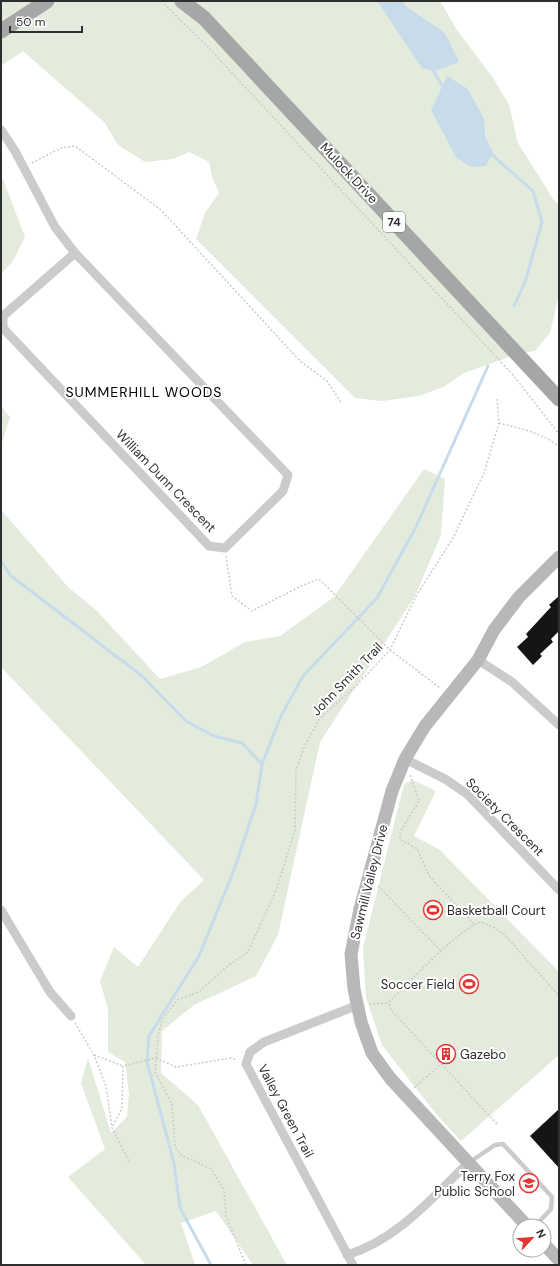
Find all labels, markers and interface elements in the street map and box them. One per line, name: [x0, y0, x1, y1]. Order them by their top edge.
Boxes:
scale bar: [10, 8, 82, 34]
text: 50 m: [16, 14, 45, 30]
street label: Mulock Drive: [316, 139, 382, 207]
road number: 74: [383, 212, 405, 232]
district label: SUMMERHILL WOODS: [66, 383, 222, 401]
street label: William Dunn Crescent: [112, 426, 220, 536]
street label: John Smith Trail: [308, 639, 386, 719]
street label: Society Crescent: [462, 774, 548, 860]
street label: Sawmill Valley Drive: [347, 823, 391, 941]
sports icon: Basketball Court: [422, 899, 444, 921]
place label: Basketball Court: [447, 902, 546, 919]
sports icon: Soccer Field: [458, 973, 480, 995]
place label: Soccer Field: [381, 976, 455, 993]
building icon: Gazebo: [435, 1043, 457, 1065]
place label: Gazebo: [460, 1046, 506, 1063]
street label: Valley Green Trail: [254, 1061, 318, 1161]
place label: Terry Fox Public School: [434, 1168, 516, 1200]
school or university icon: Terry Fox Public School: [518, 1172, 540, 1194]
north arrow: [512, 1218, 552, 1258]
text: N: [533, 1227, 549, 1240]

